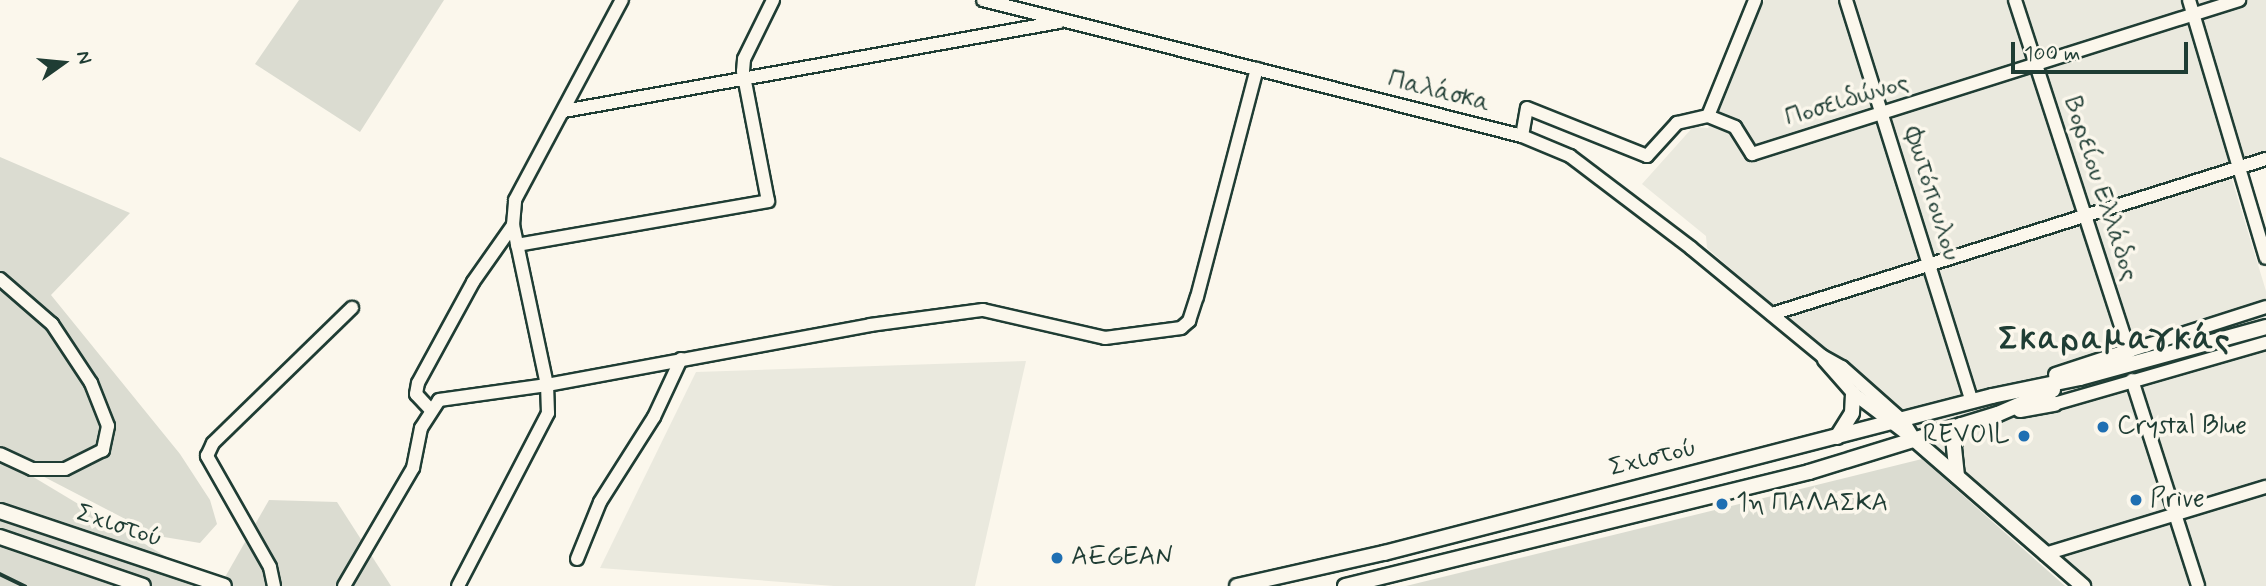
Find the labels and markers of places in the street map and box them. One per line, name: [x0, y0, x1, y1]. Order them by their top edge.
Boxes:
place label: Crystal Blue: [2117, 411, 2249, 443]
marker: Crystal Blue: [2095, 419, 2111, 435]
place label: REVOIL: [1923, 420, 2010, 452]
marker: REVOIL: [2016, 428, 2032, 444]
place label: Prive: [2150, 484, 2205, 516]
place label: 1η ΠΑΛΑΣΚΑ: [1736, 488, 1888, 520]
marker: Prive: [2128, 492, 2144, 508]
marker: 1η ΠΑΛΑΣΚΑ: [1714, 496, 1730, 512]
place label: AEGEAN: [1071, 542, 1174, 574]
marker: AEGEAN: [1049, 550, 1065, 566]

